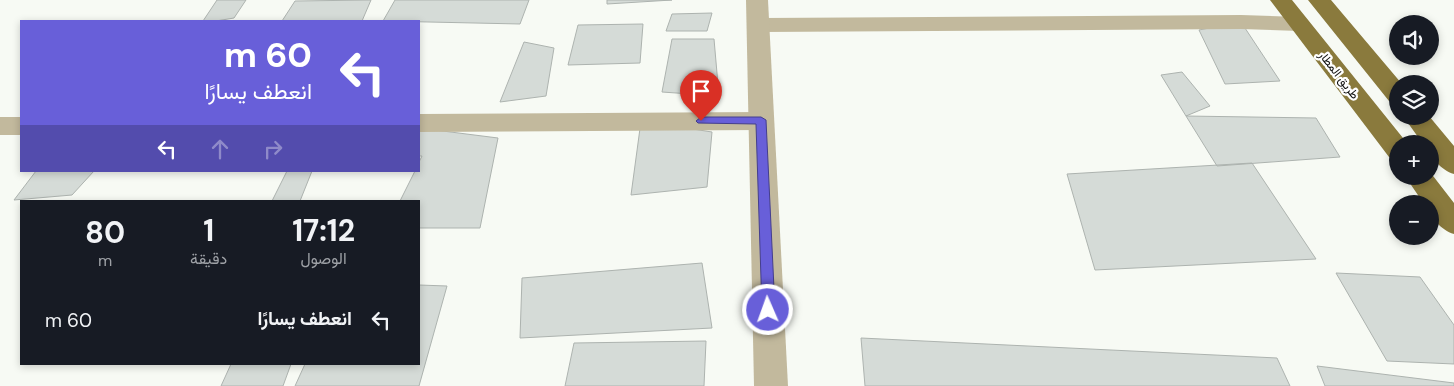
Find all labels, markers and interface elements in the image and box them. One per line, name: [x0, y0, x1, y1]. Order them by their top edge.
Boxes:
map controls: [1389, 15, 1439, 245]
button: sound: [1389, 15, 1439, 65]
text: 60 m: [224, 32, 312, 78]
icon: left: [330, 40, 395, 105]
street label: طريق المطار: [1315, 47, 1363, 103]
pin: [680, 70, 722, 121]
button: layers: [1389, 75, 1439, 125]
text: انعطف يسارًا: [205, 77, 312, 106]
icon: arrive: [687, 77, 715, 105]
icon: left: [153, 135, 181, 163]
icon: ahead: [206, 135, 234, 163]
icon: right: [259, 135, 287, 163]
button: +: [1389, 135, 1439, 185]
button: −: [1389, 195, 1439, 245]
text: 1: [203, 211, 214, 250]
text: 17:12: [292, 211, 355, 250]
text: 80: [85, 213, 125, 252]
text: دقيقة: [190, 248, 227, 269]
text: الوصول: [300, 248, 347, 269]
text: m: [98, 250, 112, 271]
position arrow: [741, 283, 793, 335]
text: انعطف يسارًا: [258, 306, 352, 331]
icon: left: [367, 306, 395, 334]
text: 60 m: [45, 308, 92, 333]

